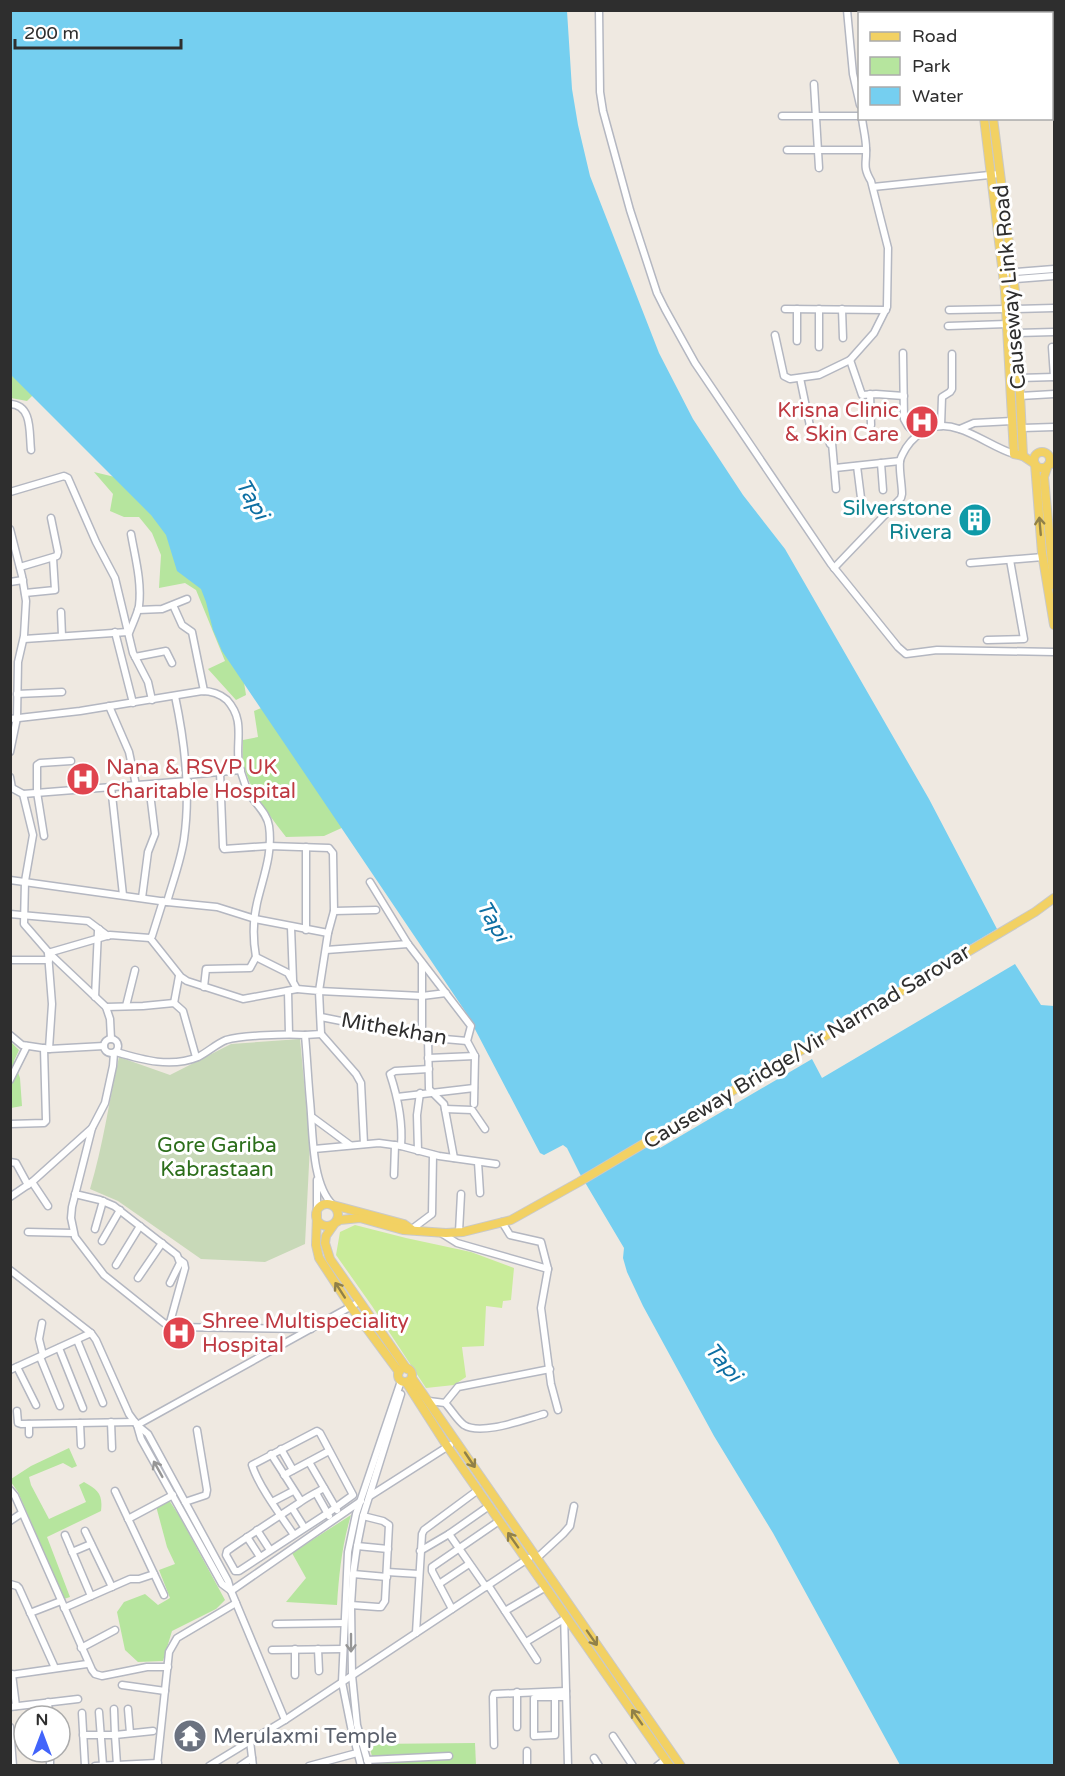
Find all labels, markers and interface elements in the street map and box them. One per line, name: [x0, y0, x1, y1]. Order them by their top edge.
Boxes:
scale bar: [15, 12, 182, 50]
legend: [858, 12, 1053, 120]
text: 200 m: [24, 22, 79, 44]
text: Road: [912, 25, 957, 47]
text: Park: [912, 55, 951, 77]
text: Water: [912, 85, 963, 107]
street label: Causeway Link Road: [989, 183, 1031, 391]
place label: Krisna Clinic & Skin Care: [777, 398, 899, 447]
hospital icon: Krisna Clinic & Skin Care: [904, 404, 940, 440]
water label: Tapi: [230, 474, 275, 526]
place label: Silverstone Rivera: [843, 496, 952, 545]
building icon: Silverstone Rivera: [957, 502, 993, 538]
one-way arrow: [1034, 516, 1045, 536]
place label: Nana & RSVP UK Charitable Hospital: [106, 755, 296, 804]
hospital icon: Nana & RSVP UK Charitable Hospital: [65, 761, 101, 797]
water label: Tapi: [471, 896, 516, 948]
street label: Causeway Bridge/Vir Narmad Sarovar: [639, 939, 975, 1155]
street label: Mithekhan: [339, 1007, 449, 1051]
park label: Gore Gariba Kabrastaan: [157, 1133, 277, 1182]
one-way arrow: [334, 1282, 347, 1299]
place label: Shree Multispeciality Hospital: [202, 1309, 409, 1358]
hospital icon: Shree Multispeciality Hospital: [161, 1315, 197, 1351]
water label: Tapi: [699, 1337, 749, 1389]
one-way arrow: [464, 1451, 476, 1468]
one-way arrow: [152, 1461, 164, 1478]
one-way arrow: [507, 1533, 519, 1549]
one-way arrow: [586, 1629, 598, 1645]
one-way arrow: [346, 1632, 357, 1652]
north arrow: [12, 1704, 72, 1764]
text: N: [36, 1710, 48, 1730]
one-way arrow: [631, 1710, 643, 1726]
temple icon: Merulaxmi Temple: [172, 1718, 208, 1754]
place label: Merulaxmi Temple: [213, 1724, 397, 1749]

